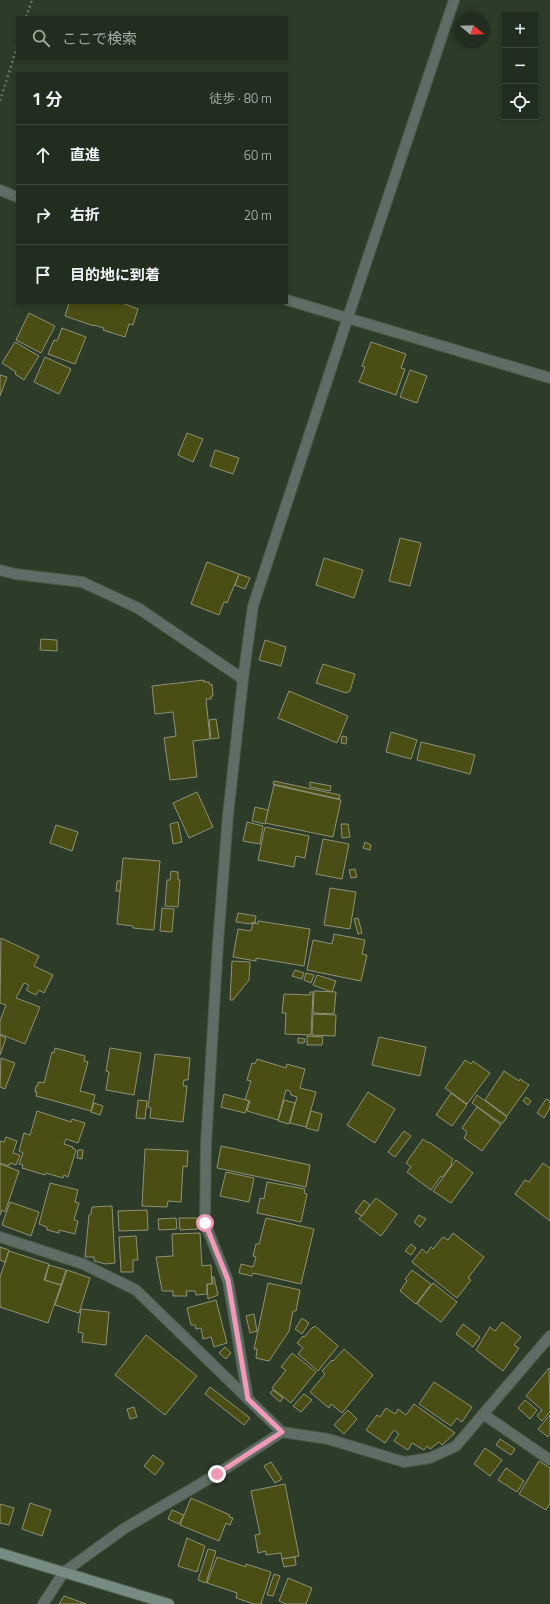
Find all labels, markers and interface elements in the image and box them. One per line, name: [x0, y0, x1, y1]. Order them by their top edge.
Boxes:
north arrow: [454, 12, 490, 48]
map controls: [502, 12, 538, 120]
button: +: [502, 12, 538, 48]
search box: [16, 16, 288, 60]
icon: search: [30, 27, 52, 49]
text: ここで検索: [62, 27, 137, 50]
button: −: [502, 48, 538, 84]
button: locate: [502, 84, 538, 120]
text: 1 分: [32, 86, 62, 112]
text: 徒歩 · 80 m: [209, 88, 272, 108]
text: 直進: [70, 143, 100, 166]
icon: ahead: [32, 144, 54, 166]
text: 60 m: [244, 145, 272, 165]
text: 右折: [70, 203, 100, 226]
icon: right: [32, 204, 54, 226]
text: 20 m: [244, 205, 272, 225]
text: 目的地に到着: [70, 263, 160, 286]
icon: arrive: [32, 264, 54, 286]
route start: [196, 1214, 214, 1232]
route end: [208, 1465, 226, 1483]

